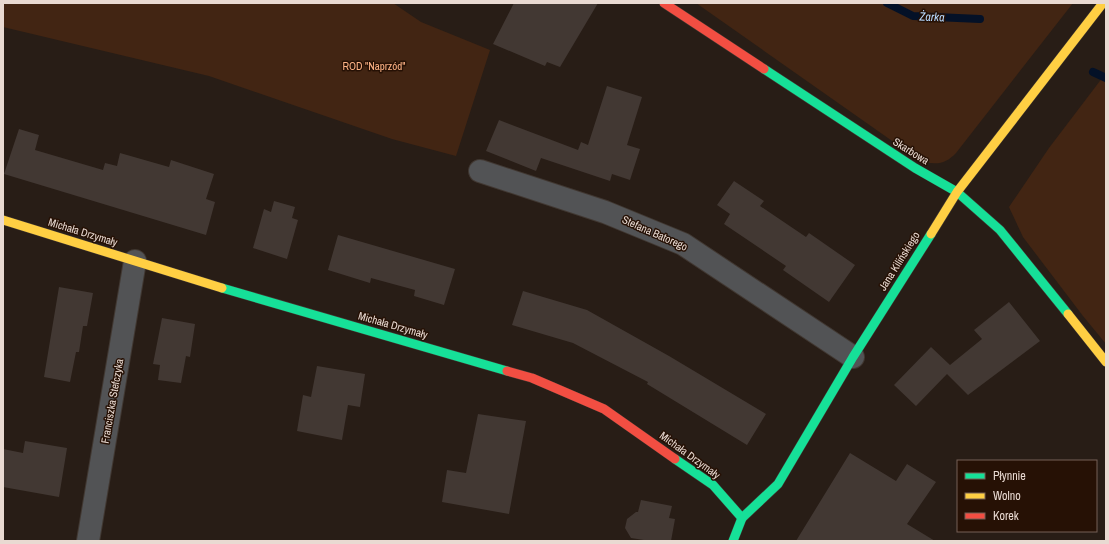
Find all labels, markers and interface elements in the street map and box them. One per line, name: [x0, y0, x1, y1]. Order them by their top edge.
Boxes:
water label: Żarka: [918, 9, 945, 25]
park label: ROD "Naprzód": [342, 59, 406, 73]
street label: Skarbowa: [890, 134, 932, 168]
street label: Stefana Batorego: [620, 212, 690, 254]
street label: Michała Drzymały: [47, 215, 120, 249]
street label: Jana Kilińskiego: [875, 229, 923, 293]
street label: Michała Drzymały: [357, 308, 430, 342]
street label: Franciszka Stefczyka: [98, 358, 126, 444]
street label: Michała Drzymały: [657, 428, 723, 482]
legend: [957, 460, 1097, 532]
text: Płynnie: [993, 468, 1026, 484]
text: Wolno: [993, 488, 1021, 504]
text: Korek: [993, 508, 1019, 524]

